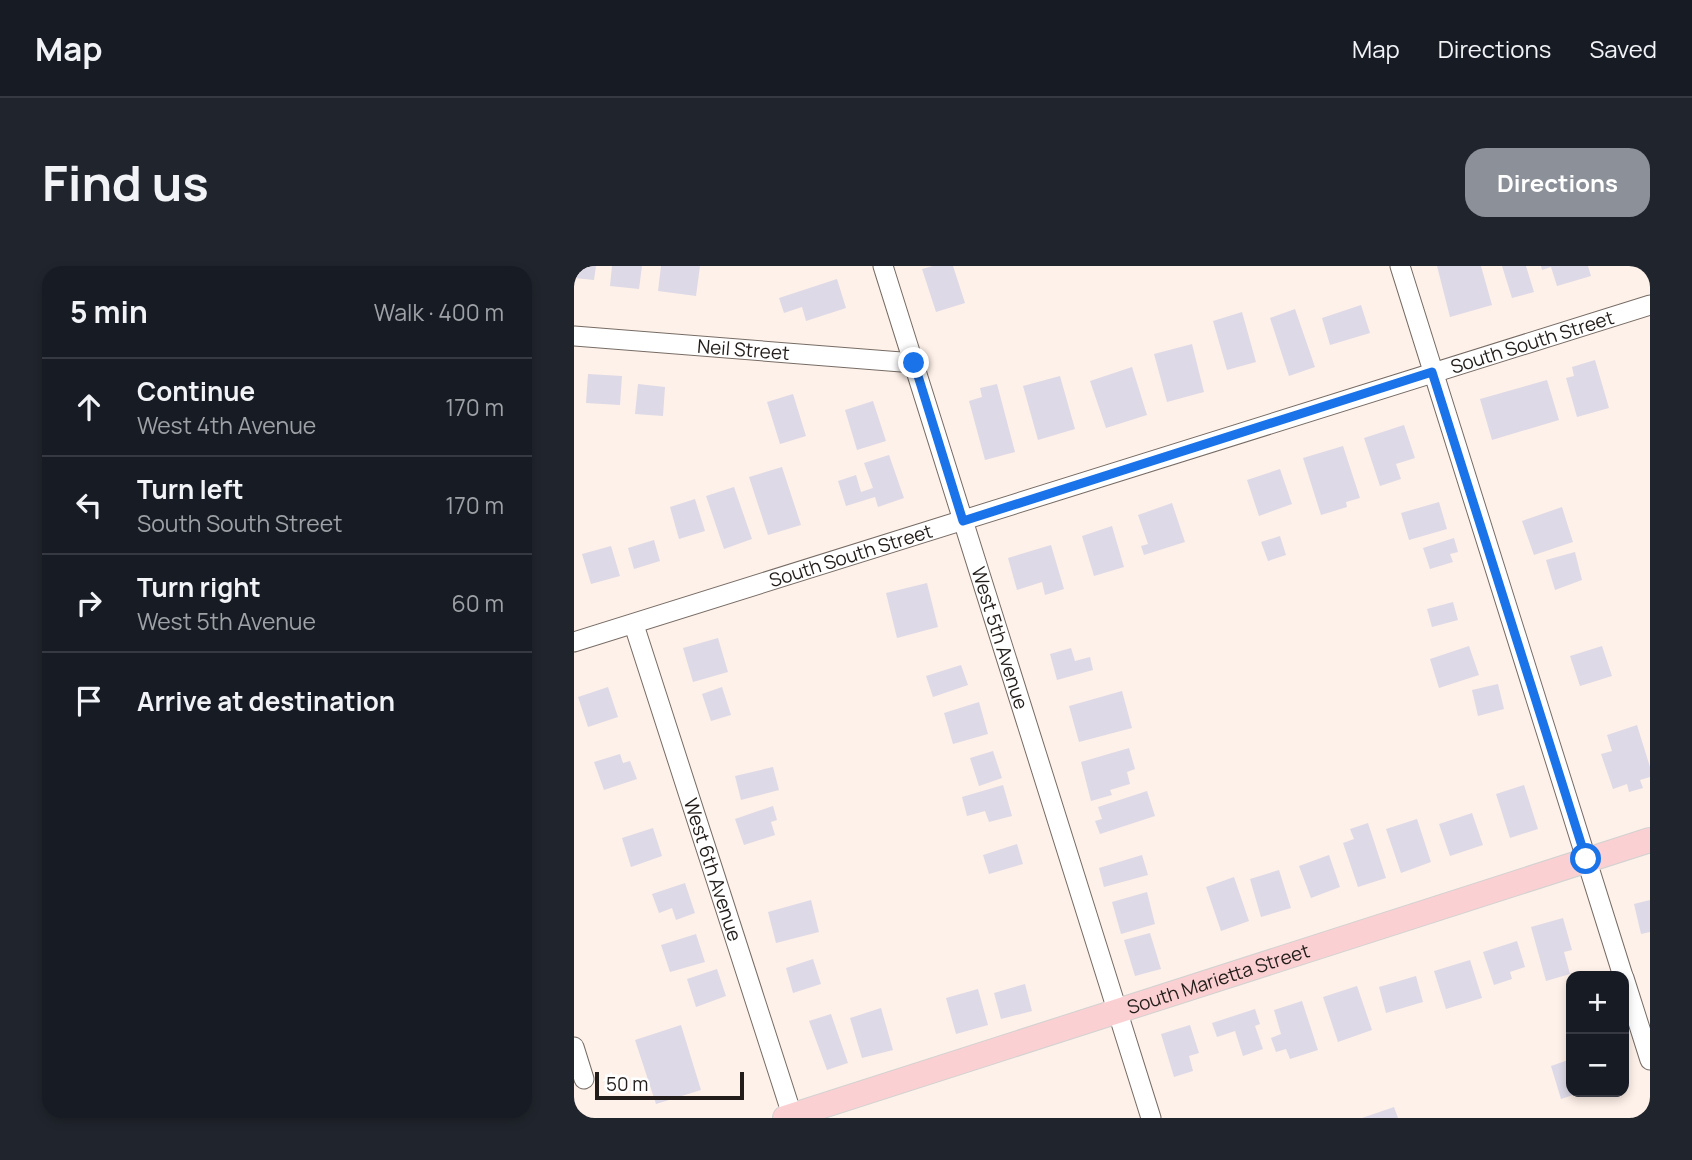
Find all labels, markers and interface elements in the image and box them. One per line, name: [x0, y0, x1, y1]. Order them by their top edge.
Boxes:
text: Map: [35, 26, 103, 71]
text: Map: [1352, 32, 1400, 65]
text: Directions: [1438, 32, 1551, 65]
text: Saved: [1589, 32, 1657, 65]
button: Directions: [1465, 148, 1650, 217]
text: Find us: [42, 149, 209, 216]
text: 5 min: [70, 291, 148, 332]
text: Walk · 400 m: [374, 296, 504, 328]
street label: South South Street: [1447, 304, 1617, 380]
street label: Neil Street: [696, 333, 791, 366]
route end: [898, 347, 929, 378]
text: Continue: [137, 373, 255, 409]
icon: ahead: [70, 388, 108, 426]
text: 170 m: [445, 391, 504, 423]
text: West 4th Avenue: [137, 409, 316, 441]
text: Turn left: [137, 471, 244, 507]
icon: left: [70, 486, 108, 524]
text: 170 m: [445, 489, 504, 521]
text: South South Street: [137, 507, 342, 539]
street label: South South Street: [766, 518, 936, 593]
street label: West 5th Avenue: [965, 564, 1035, 713]
text: Turn right: [137, 569, 261, 605]
icon: right: [70, 584, 108, 622]
text: 60 m: [452, 587, 504, 619]
text: West 5th Avenue: [137, 605, 316, 637]
icon: arrive: [70, 682, 108, 720]
text: Arrive at destination: [137, 683, 395, 719]
street label: West 6th Avenue: [678, 795, 748, 944]
route start: [1570, 843, 1601, 874]
street label: South Marietta Street: [1124, 937, 1313, 1020]
map controls: [1566, 971, 1629, 1097]
button: +: [1566, 971, 1629, 1034]
button: −: [1566, 1034, 1629, 1097]
scale bar: [595, 1069, 744, 1101]
text: 50 m: [606, 1071, 648, 1097]

